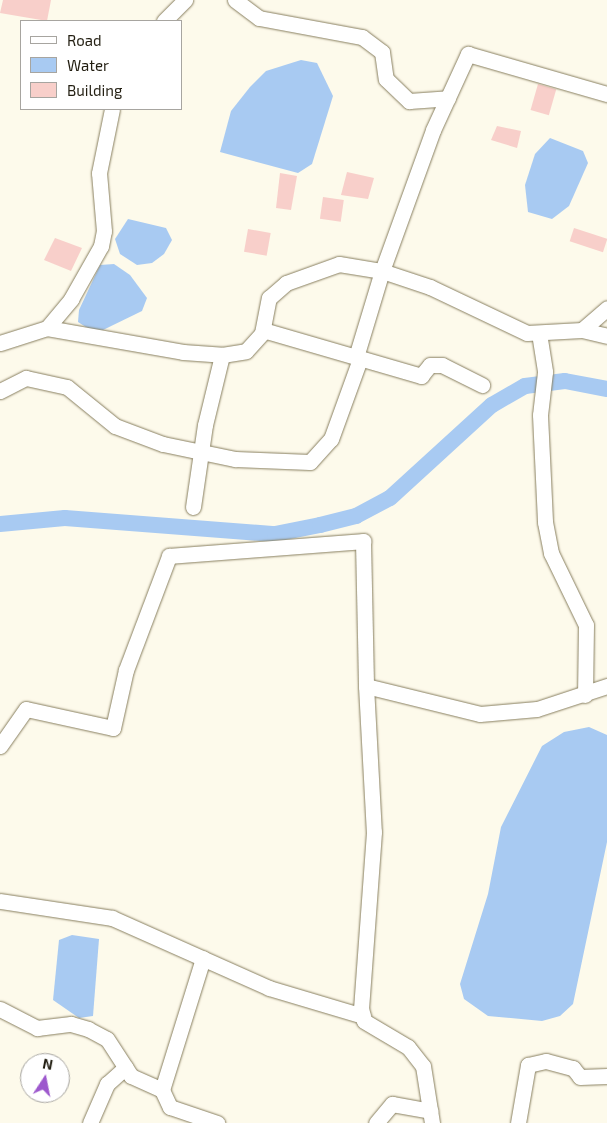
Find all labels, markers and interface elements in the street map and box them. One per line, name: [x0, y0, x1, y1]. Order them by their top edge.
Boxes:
legend: [20, 20, 182, 110]
text: Road: [67, 31, 102, 49]
text: Water: [67, 56, 109, 74]
text: Building: [67, 81, 122, 99]
north arrow: [20, 1053, 70, 1103]
text: N: [41, 1054, 54, 1073]

